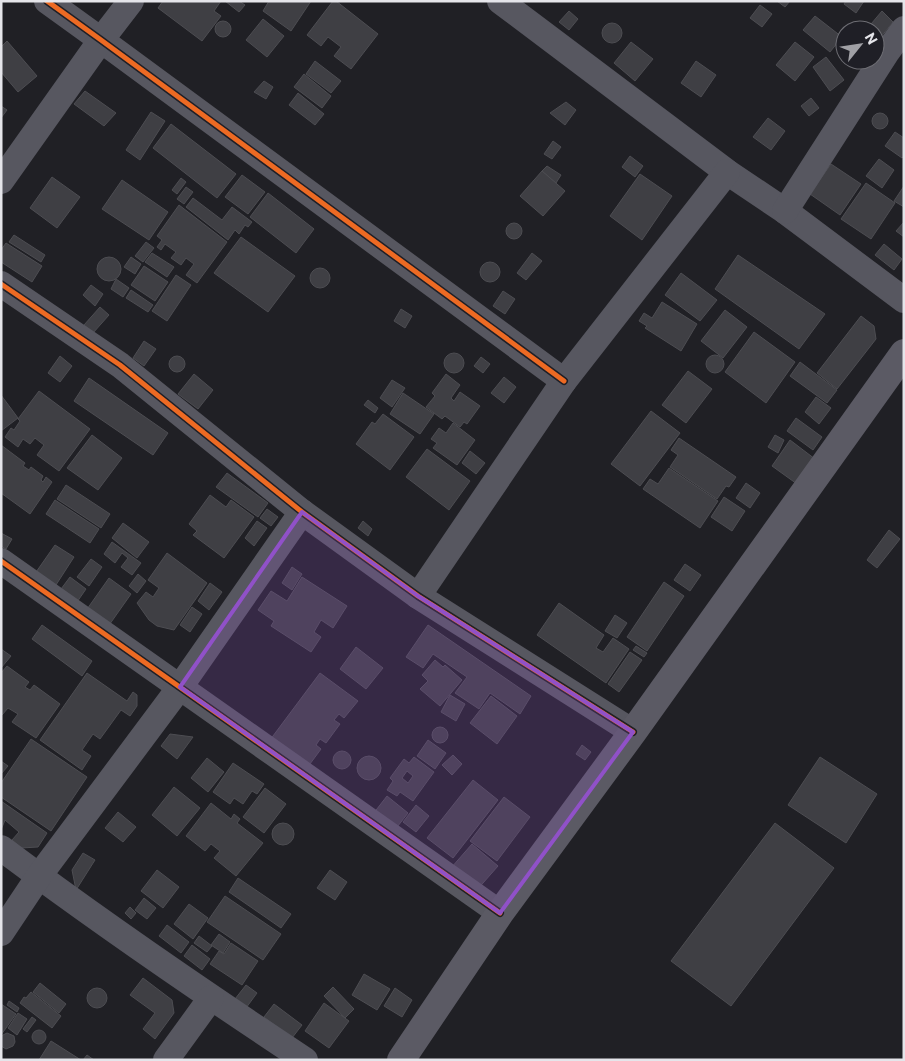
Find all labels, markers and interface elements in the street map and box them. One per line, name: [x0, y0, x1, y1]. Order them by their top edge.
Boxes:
north arrow: [835, 20, 885, 70]
text: N: [862, 29, 882, 47]

